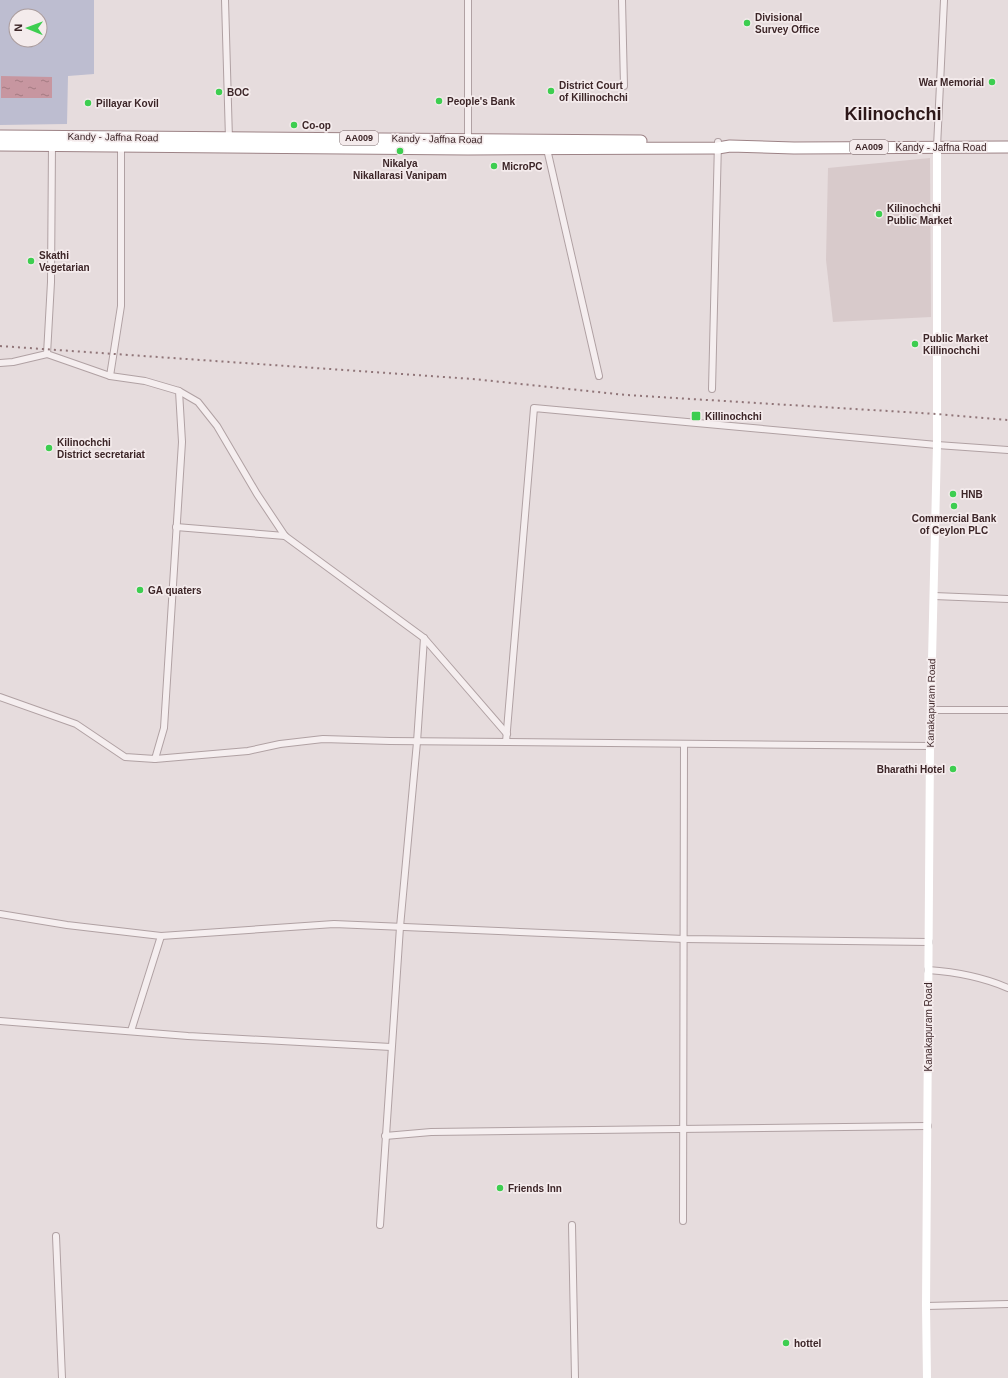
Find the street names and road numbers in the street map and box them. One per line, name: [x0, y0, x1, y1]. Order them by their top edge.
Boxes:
street label: Kandy - Jaffna Road: [67, 131, 159, 143]
road number: AA009: [340, 131, 378, 145]
street label: Kandy - Jaffna Road: [391, 133, 483, 145]
road number: AA009: [850, 140, 888, 154]
street label: Kandy - Jaffna Road: [896, 142, 987, 153]
street label: Kanakapuram Road: [925, 658, 937, 748]
street label: Kanakapuram Road: [923, 983, 934, 1071]

